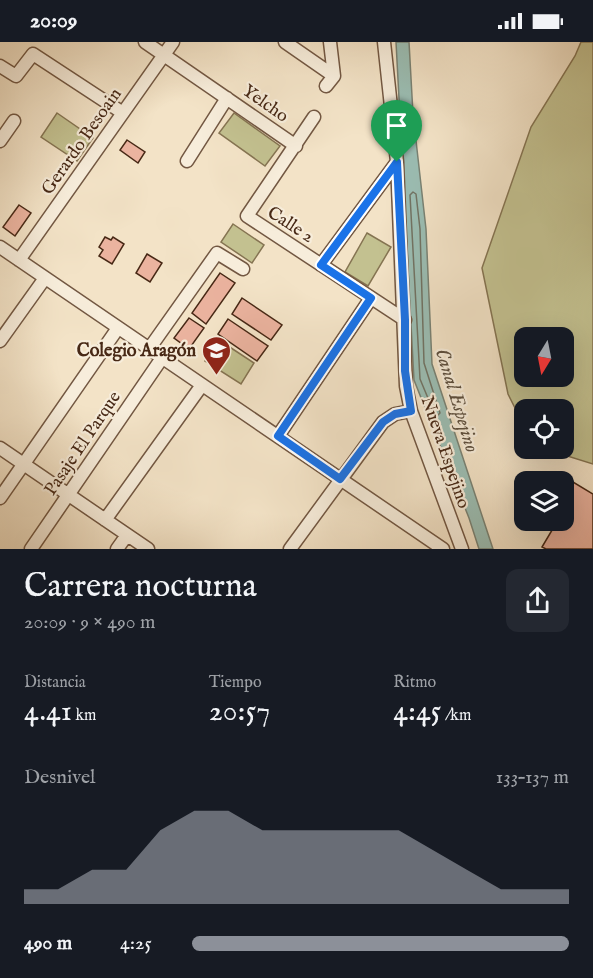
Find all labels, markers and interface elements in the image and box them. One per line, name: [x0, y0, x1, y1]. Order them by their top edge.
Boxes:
text: 20:09: [30, 7, 77, 35]
street label: Yelcho: [238, 80, 293, 129]
street label: Gerardo Besoain: [37, 84, 128, 200]
pin: [371, 100, 422, 162]
icon: arrive: [380, 109, 413, 142]
street label: Calle 2: [263, 202, 318, 249]
north arrow: [514, 327, 574, 387]
map controls: [514, 327, 574, 531]
school or university icon: Colegio Aragón: [201, 334, 233, 376]
place label: Colegio Aragón: [77, 340, 196, 363]
water label: Canal Espejino: [429, 345, 484, 455]
street label: Pasaje El Parque: [40, 387, 127, 500]
street label: Nueva Espejino: [415, 393, 475, 512]
button: locate: [514, 399, 574, 459]
button: layers: [514, 471, 574, 531]
text: Carrera nocturna: [24, 566, 257, 608]
button: share: [506, 569, 569, 632]
text: 20:09 · 9 × 490 m: [24, 610, 155, 635]
text: Distancia: [24, 673, 86, 693]
text: Tiempo: [209, 673, 262, 693]
text: Ritmo: [393, 673, 436, 693]
text: 4.41: [24, 693, 72, 731]
text: 20:57: [209, 693, 270, 731]
text: 4:45: [393, 693, 441, 731]
text: km: [72, 706, 96, 726]
text: /km: [441, 706, 471, 726]
text: Desnivel: [24, 765, 96, 790]
text: 133–137 m: [496, 765, 569, 790]
text: 490 m: [24, 931, 72, 956]
text: 4:25: [120, 931, 152, 956]

